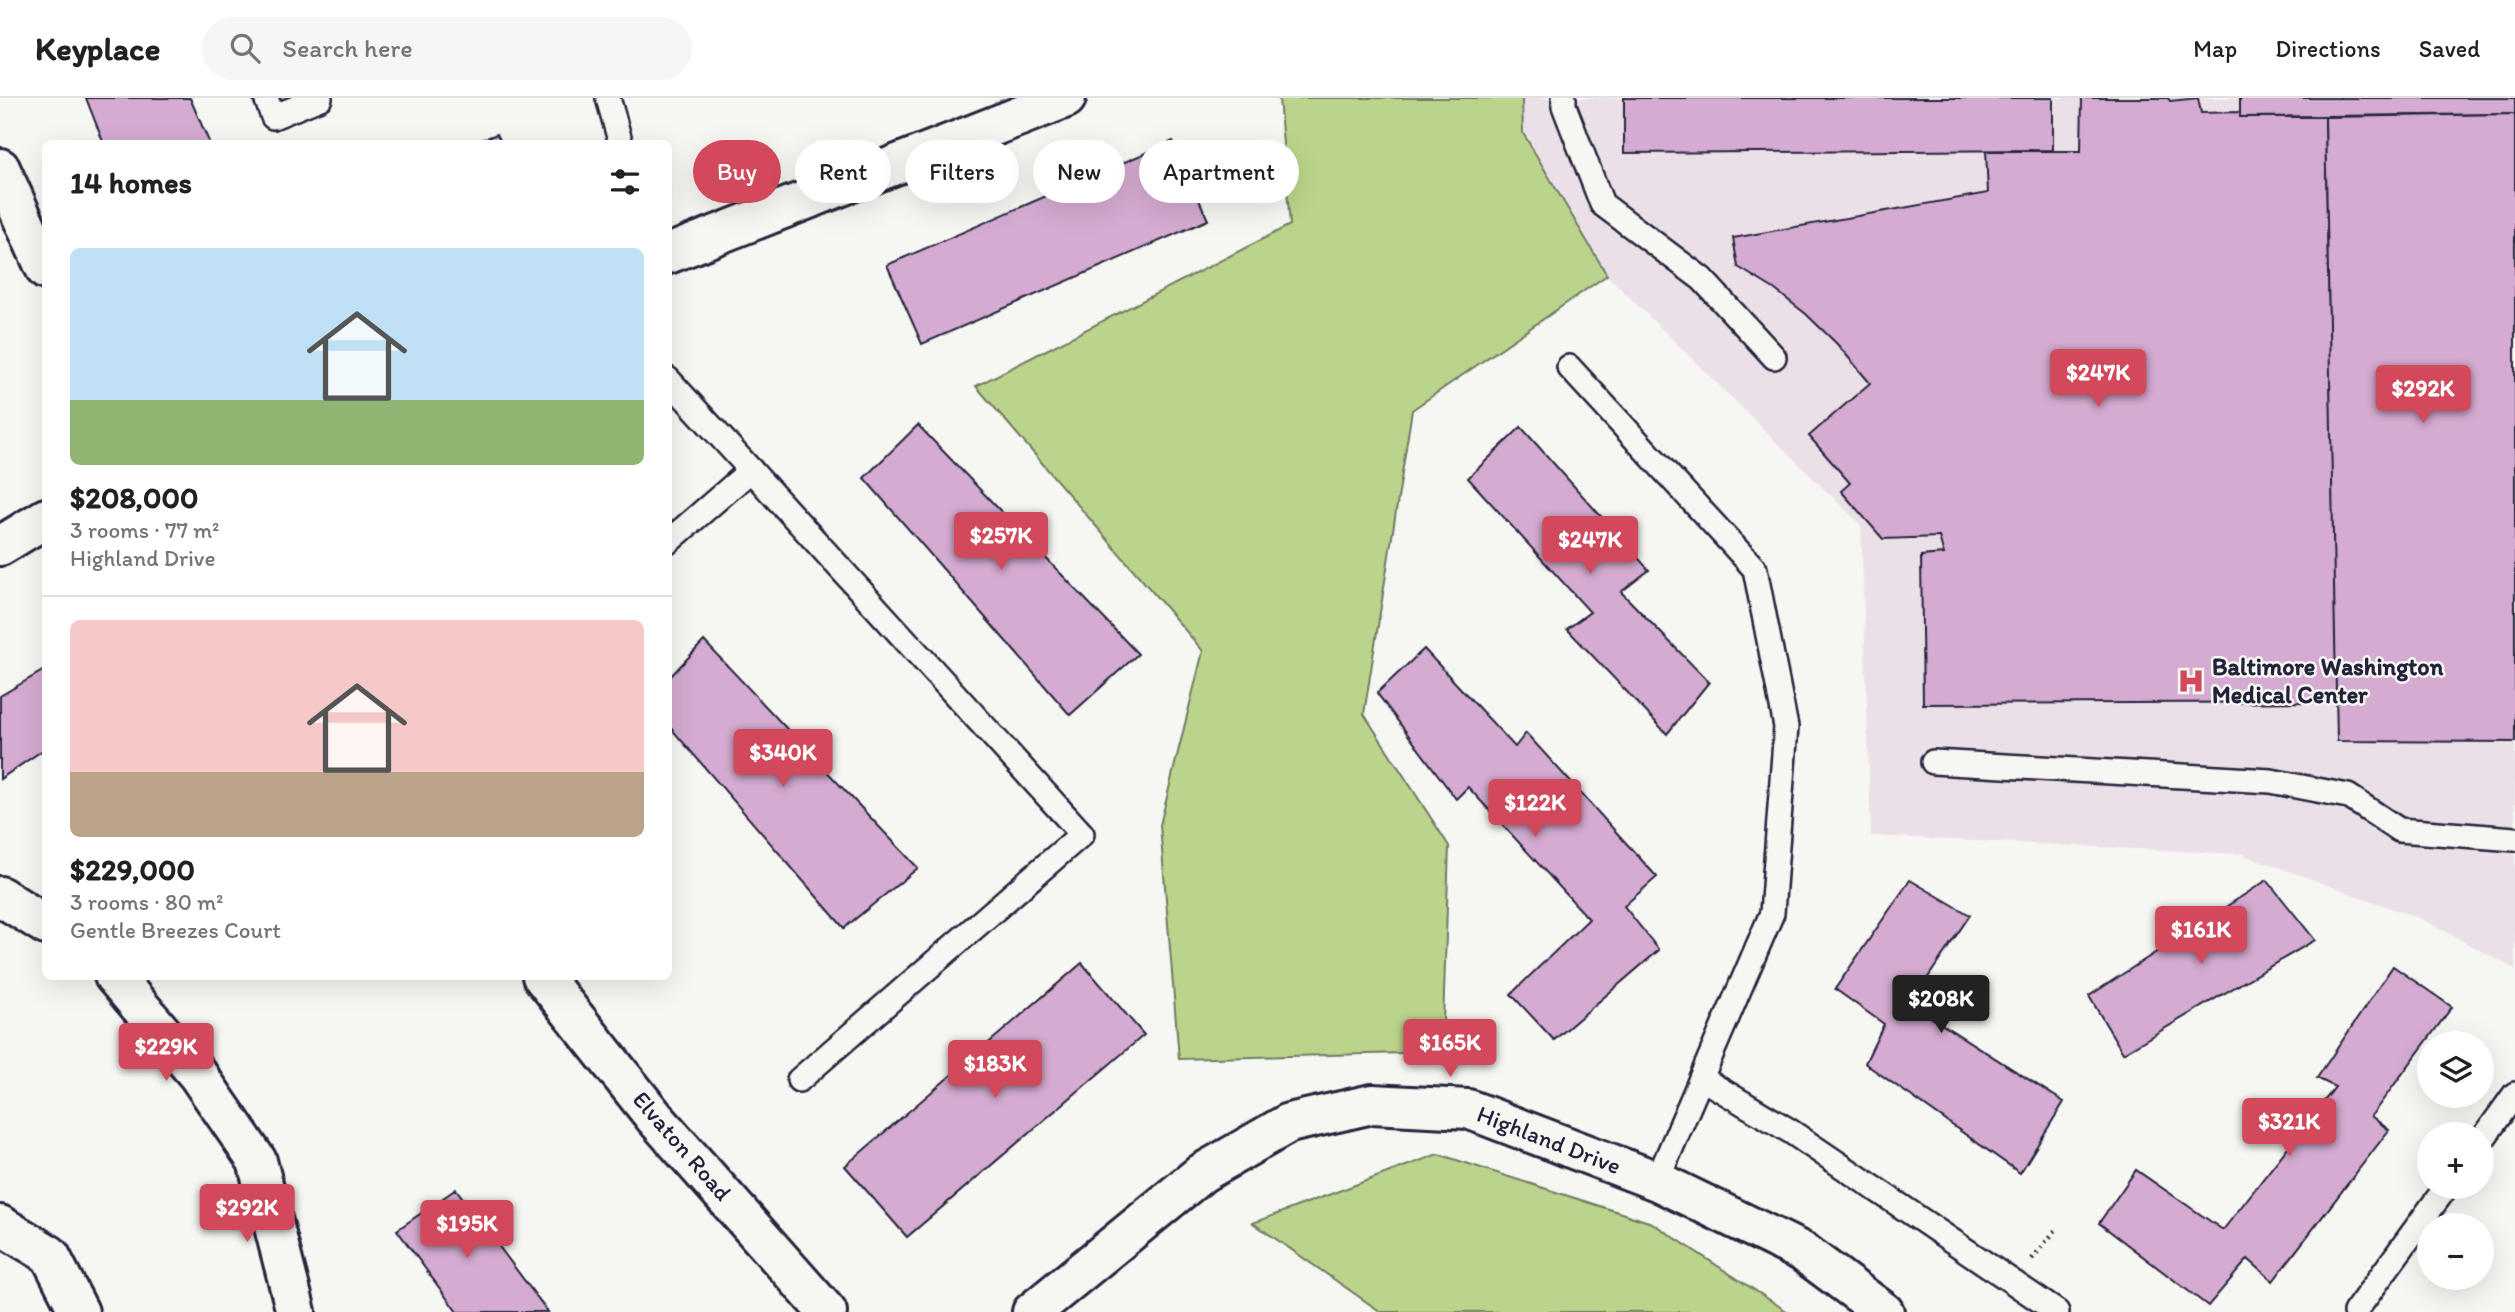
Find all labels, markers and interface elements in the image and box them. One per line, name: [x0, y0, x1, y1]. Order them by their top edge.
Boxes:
search box: [202, 17, 692, 80]
text: Keyplace: [35, 29, 160, 68]
icon: search: [226, 29, 264, 67]
text: Search here: [282, 32, 413, 64]
text: Map: [2193, 34, 2237, 63]
text: Directions: [2275, 34, 2381, 63]
text: Saved: [2419, 34, 2480, 63]
chip: Buy: [693, 140, 781, 203]
chip: Rent: [795, 140, 891, 203]
chip: Filters: [905, 140, 1019, 203]
chip: New: [1033, 140, 1125, 203]
chip: Apartment: [1139, 140, 1299, 203]
icon: filters: [606, 163, 644, 201]
text: 14 homes: [70, 164, 192, 201]
icon: home: [294, 293, 420, 419]
pin: $247K: [2049, 350, 2147, 409]
text: $247K: [2066, 358, 2130, 386]
pin: $292K: [2374, 366, 2472, 425]
text: $292K: [2392, 374, 2454, 402]
text: $208,000: [70, 479, 198, 516]
pin: $257K: [952, 512, 1050, 572]
text: 3 rooms · 77 m²: [70, 516, 220, 544]
pin: $247K: [1541, 517, 1639, 576]
text: $257K: [970, 521, 1032, 549]
text: $247K: [1558, 525, 1622, 553]
text: Highland Drive: [70, 544, 215, 572]
place label: Baltimore Washington Medical Center: [2212, 652, 2444, 709]
icon: home: [294, 665, 420, 791]
hospital icon: Baltimore Washington Medical Center: [2176, 666, 2206, 696]
pin: $340K: [734, 730, 832, 789]
text: $340K: [750, 738, 816, 766]
pin: $122K: [1486, 780, 1584, 839]
text: $122K: [1504, 788, 1566, 816]
text: $229,000: [70, 851, 195, 888]
text: 3 rooms · 80 m²: [70, 888, 224, 916]
pin: $161K: [2152, 906, 2250, 966]
text: $161K: [2171, 915, 2231, 943]
text: Gentle Breezes Court: [70, 916, 281, 944]
pin: $208K: [1892, 976, 1990, 1035]
text: $208K: [1908, 984, 1974, 1012]
pin: $165K: [1401, 1020, 1499, 1079]
pin: $229K: [117, 1024, 215, 1083]
text: $165K: [1419, 1028, 1481, 1056]
map controls: [2417, 1031, 2494, 1290]
button: layers: [2417, 1031, 2494, 1108]
text: $229K: [135, 1032, 197, 1060]
pin: $183K: [946, 1040, 1044, 1100]
text: $183K: [964, 1049, 1026, 1077]
street label: Elvaton Road: [627, 1085, 738, 1207]
pin: $321K: [2240, 1098, 2338, 1158]
street label: Highland Drive: [1473, 1099, 1625, 1180]
text: $321K: [2258, 1107, 2320, 1135]
button: +: [2417, 1122, 2494, 1199]
pin: $292K: [198, 1184, 296, 1244]
text: $292K: [216, 1193, 278, 1221]
pin: $195K: [418, 1200, 516, 1260]
text: $195K: [436, 1209, 498, 1237]
button: −: [2417, 1213, 2494, 1290]

